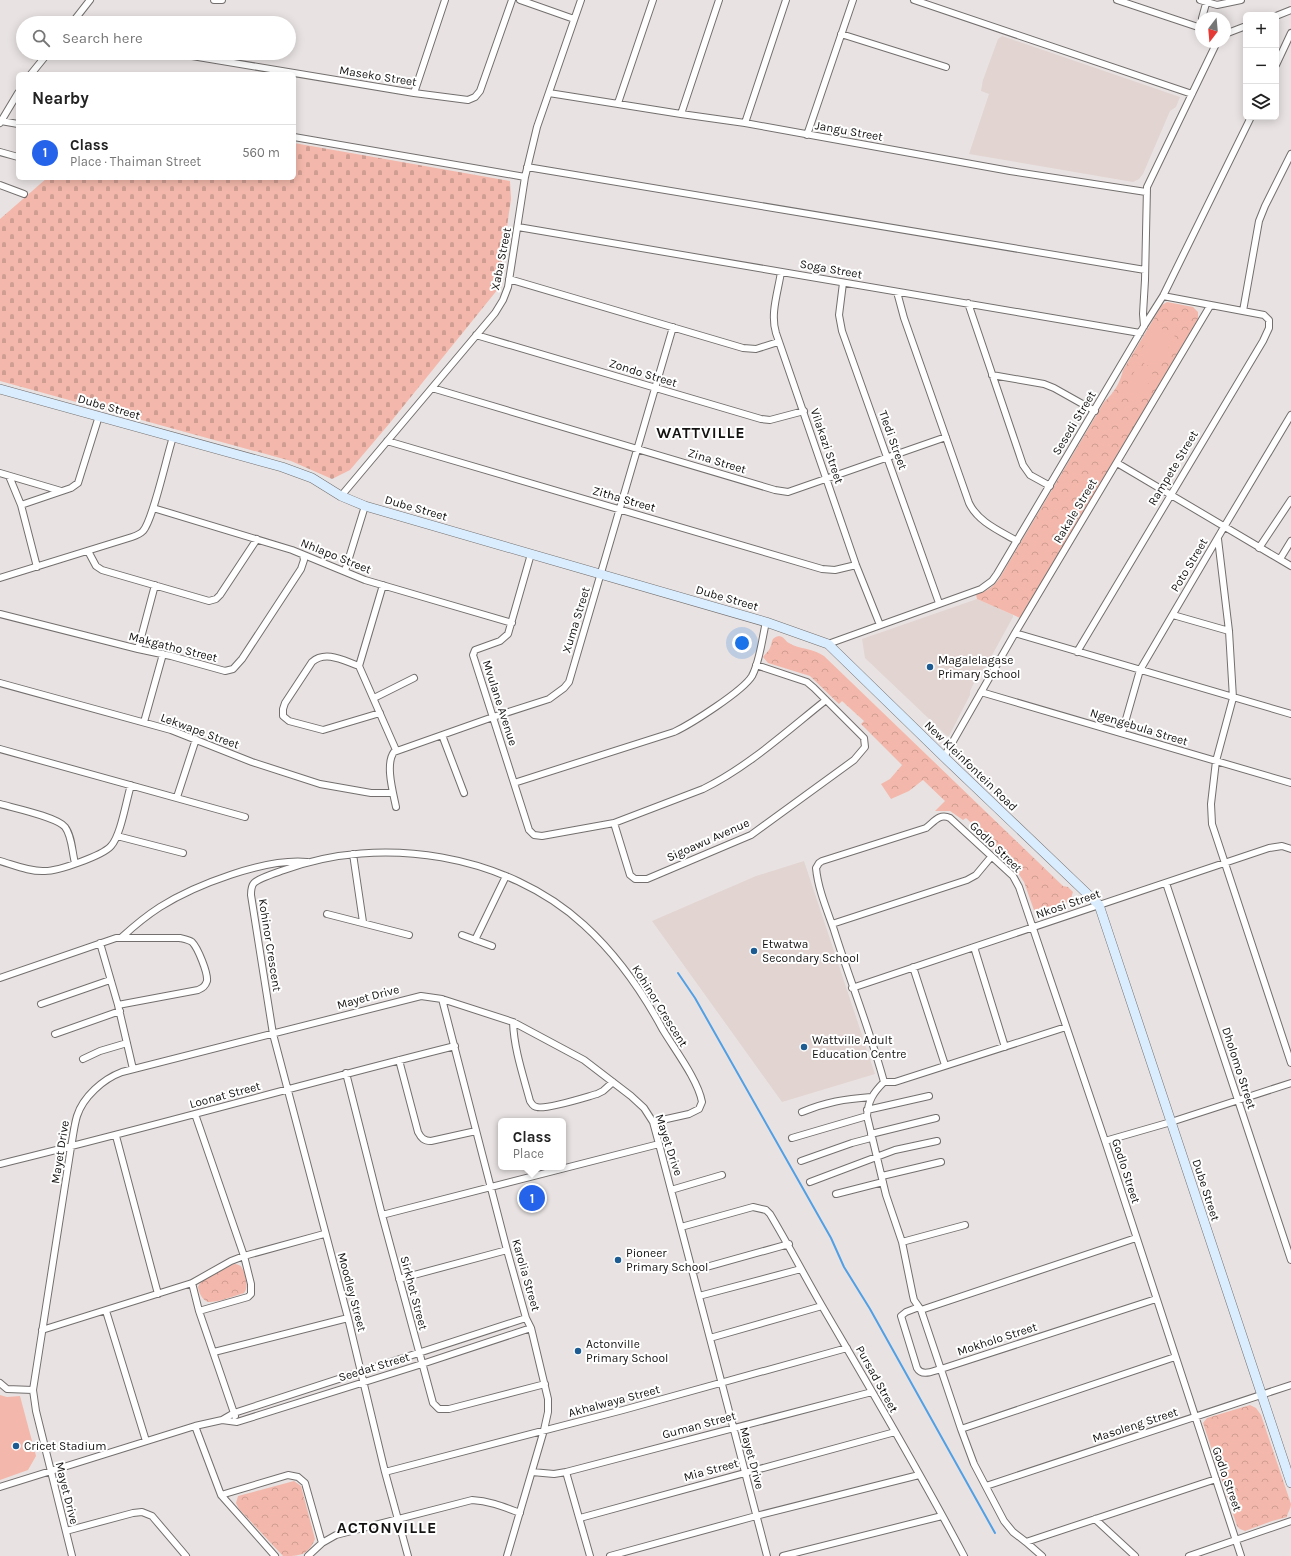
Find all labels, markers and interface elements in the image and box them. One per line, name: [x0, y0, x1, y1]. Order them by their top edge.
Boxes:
north arrow: [1195, 12, 1231, 48]
map controls: [1243, 12, 1279, 120]
button: +: [1243, 12, 1279, 48]
search box: [16, 16, 296, 60]
icon: search: [30, 27, 52, 49]
text: Search here: [62, 29, 143, 47]
button: −: [1243, 48, 1279, 84]
street label: Maseko Street: [338, 63, 418, 89]
button: layers: [1243, 84, 1279, 120]
text: Nearby: [32, 88, 89, 108]
street label: Jangu Street: [814, 118, 884, 144]
text: Class: [70, 136, 109, 154]
text: 1: [43, 145, 47, 160]
text: 560 m: [242, 145, 280, 160]
text: Place · Thaiman Street: [70, 154, 201, 169]
street label: Xaba Street: [488, 226, 514, 292]
street label: Soga Street: [799, 257, 864, 281]
street label: Zondo Street: [607, 356, 679, 390]
street label: Sesedi Street: [1049, 388, 1099, 458]
street label: Dube Street: [76, 391, 142, 423]
street label: Vilakazi Street: [808, 406, 847, 486]
street label: Tledi Street: [876, 408, 910, 472]
district label: WATTVILLE: [656, 423, 746, 442]
street label: Rampete Street: [1145, 428, 1201, 508]
street label: Zina Street: [686, 445, 748, 477]
street label: Rakale Street: [1050, 476, 1100, 546]
street label: Zitha Street: [591, 483, 658, 515]
street label: Dube Street: [383, 492, 449, 524]
street label: Poto Street: [1168, 535, 1211, 594]
street label: Nhlapo Street: [299, 536, 374, 577]
street label: Dube Street: [694, 582, 760, 614]
street label: Xuma Street: [559, 585, 593, 655]
street label: Makgatho Street: [127, 629, 219, 665]
your location: [732, 633, 752, 653]
place label: Magalelagase Primary School: [938, 653, 1020, 681]
street label: Mvulane Avenue: [480, 658, 520, 748]
marker: Magalelagase Primary School: [925, 662, 935, 672]
street label: Ngengebula Street: [1088, 705, 1190, 749]
street label: Lekwape Street: [159, 710, 242, 752]
street label: New Kleinfontein Road: [922, 718, 1020, 814]
street label: Sigoawu Avenue: [664, 815, 752, 865]
street label: Godlo Street: [967, 819, 1025, 876]
street label: Nkosi Street: [1034, 886, 1103, 922]
street label: Kohinor Crescent: [256, 898, 284, 993]
place label: Etwatwa Secondary School: [762, 937, 859, 965]
marker: Etwatwa Secondary School: [749, 946, 759, 956]
street label: Kohinor Crescent: [629, 962, 691, 1050]
street label: Mayet Drive: [335, 982, 401, 1012]
street label: Dholomo Street: [1219, 1025, 1259, 1111]
place label: Wattville Adult Education Centre: [812, 1033, 906, 1061]
marker: Wattville Adult Education Centre: [799, 1042, 809, 1052]
street label: Loonat Street: [188, 1079, 262, 1111]
street label: Mayet Drive: [652, 1112, 686, 1178]
popup: [498, 1118, 566, 1170]
street label: Mayet Drive: [48, 1119, 72, 1185]
text: Class: [513, 1128, 551, 1146]
street label: Godlo Street: [1109, 1137, 1143, 1206]
text: Place: [513, 1146, 544, 1161]
street label: Dube Street: [1189, 1157, 1223, 1223]
pin: 1: [519, 1183, 545, 1213]
street label: Karolia Street: [509, 1237, 543, 1313]
place label: Pioneer Primary School: [626, 1246, 708, 1274]
street label: Moodley Street: [335, 1251, 369, 1334]
street label: Sirkhot Street: [397, 1254, 431, 1332]
marker: Pioneer Primary School: [613, 1255, 623, 1265]
street label: Mokholo Street: [955, 1319, 1039, 1358]
place label: Actonville Primary School: [586, 1337, 668, 1365]
street label: Pursad Street: [853, 1343, 901, 1415]
marker: Actonville Primary School: [573, 1346, 583, 1356]
street label: Seedat Street: [337, 1349, 412, 1384]
street label: Akhalwaya Street: [567, 1382, 662, 1420]
street label: Masoleng Street: [1091, 1404, 1180, 1445]
street label: Guman Street: [661, 1408, 738, 1442]
street label: Mayet Drive: [737, 1425, 767, 1491]
place label: Cricet Stadium: [24, 1439, 107, 1453]
marker: Cricet Stadium: [11, 1441, 21, 1451]
street label: Godlo Street: [1209, 1445, 1245, 1513]
street label: Mia Street: [682, 1456, 740, 1484]
street label: Mayet Drive: [52, 1460, 82, 1526]
district label: ACTONVILLE: [337, 1518, 437, 1537]

